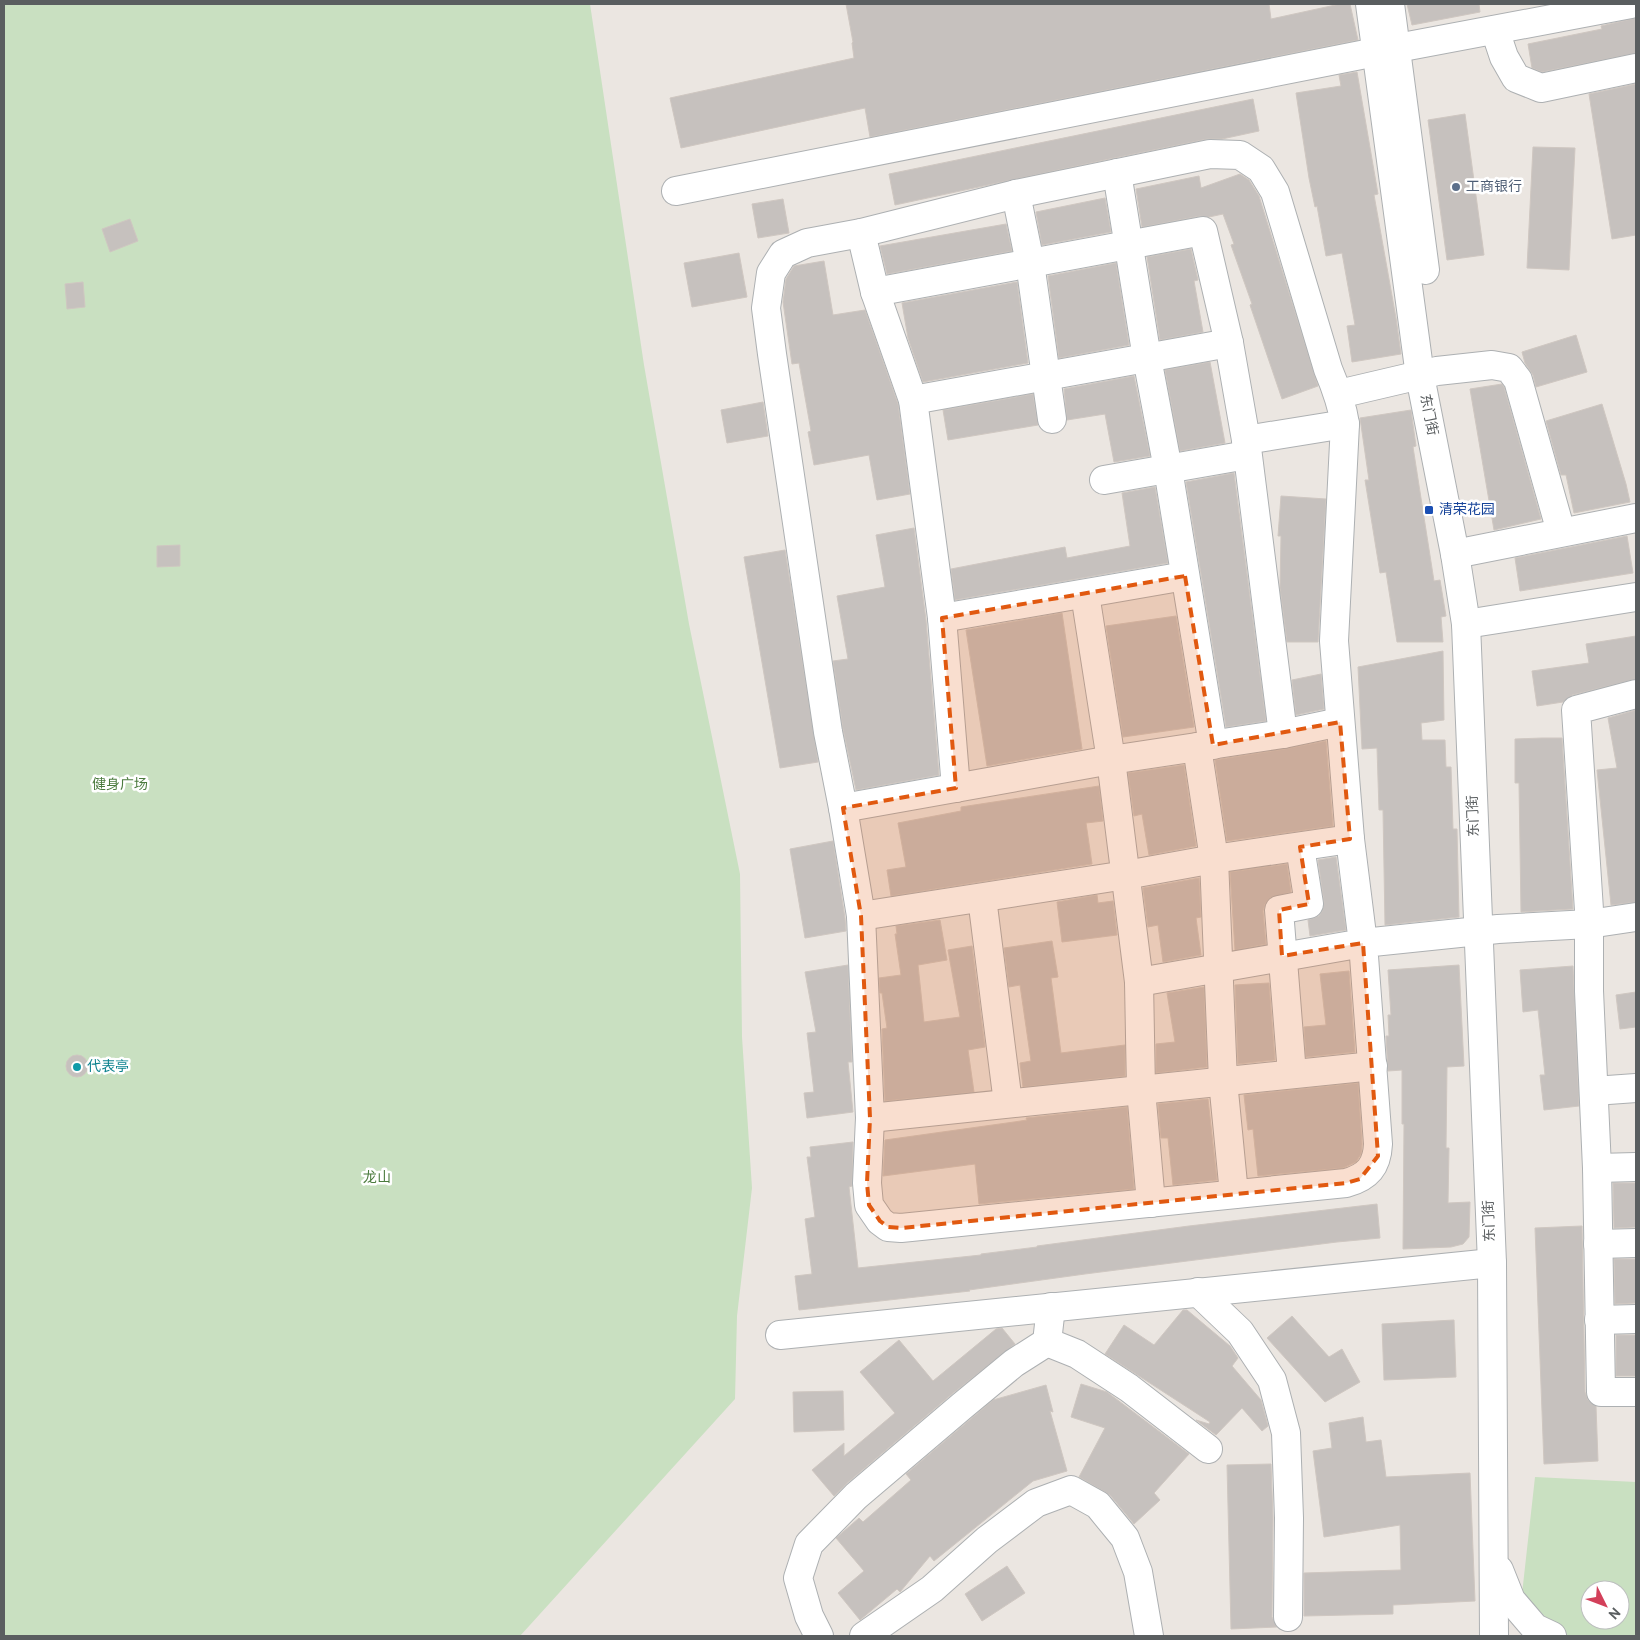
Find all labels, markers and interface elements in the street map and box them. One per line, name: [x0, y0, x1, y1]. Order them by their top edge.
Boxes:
place label: 工商银行: [1466, 179, 1522, 196]
marker: 工商银行: [1450, 181, 1462, 193]
street label: 东门街: [1416, 393, 1440, 437]
place label: 清荣花园: [1439, 502, 1495, 519]
marker: 清荣花园: [1423, 504, 1435, 516]
park label: 健身广场: [92, 776, 148, 794]
street label: 东门街: [1465, 795, 1483, 837]
place label: 代表亭: [87, 1058, 129, 1076]
marker: 代表亭: [71, 1061, 83, 1073]
park label: 龙山: [363, 1169, 391, 1187]
street label: 东门街: [1481, 1200, 1499, 1242]
north arrow: [1580, 1580, 1630, 1630]
text: N: [1604, 1603, 1623, 1622]

